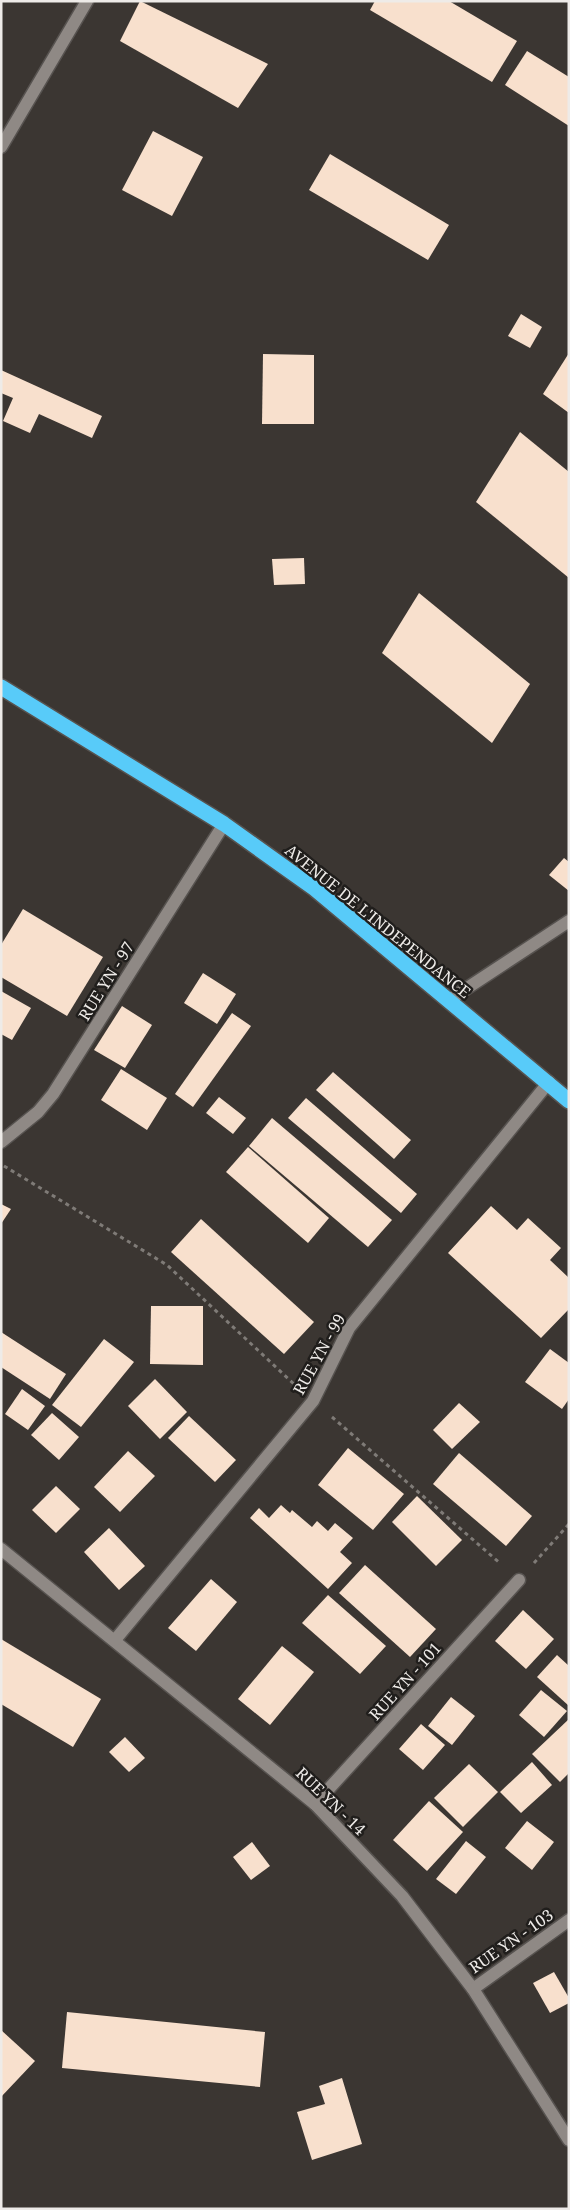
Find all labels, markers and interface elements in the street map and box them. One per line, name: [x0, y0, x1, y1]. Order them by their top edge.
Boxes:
street label: AVENUE DE L'INDEPENDANCE: [281, 839, 475, 1003]
street label: RUE YN - 97: [73, 937, 139, 1025]
street label: RUE YN - 99: [288, 1310, 350, 1398]
street label: RUE YN - 101: [364, 1637, 446, 1725]
street label: RUE YN - 14: [291, 1762, 371, 1840]
street label: RUE YN - 103: [464, 1904, 558, 1978]

